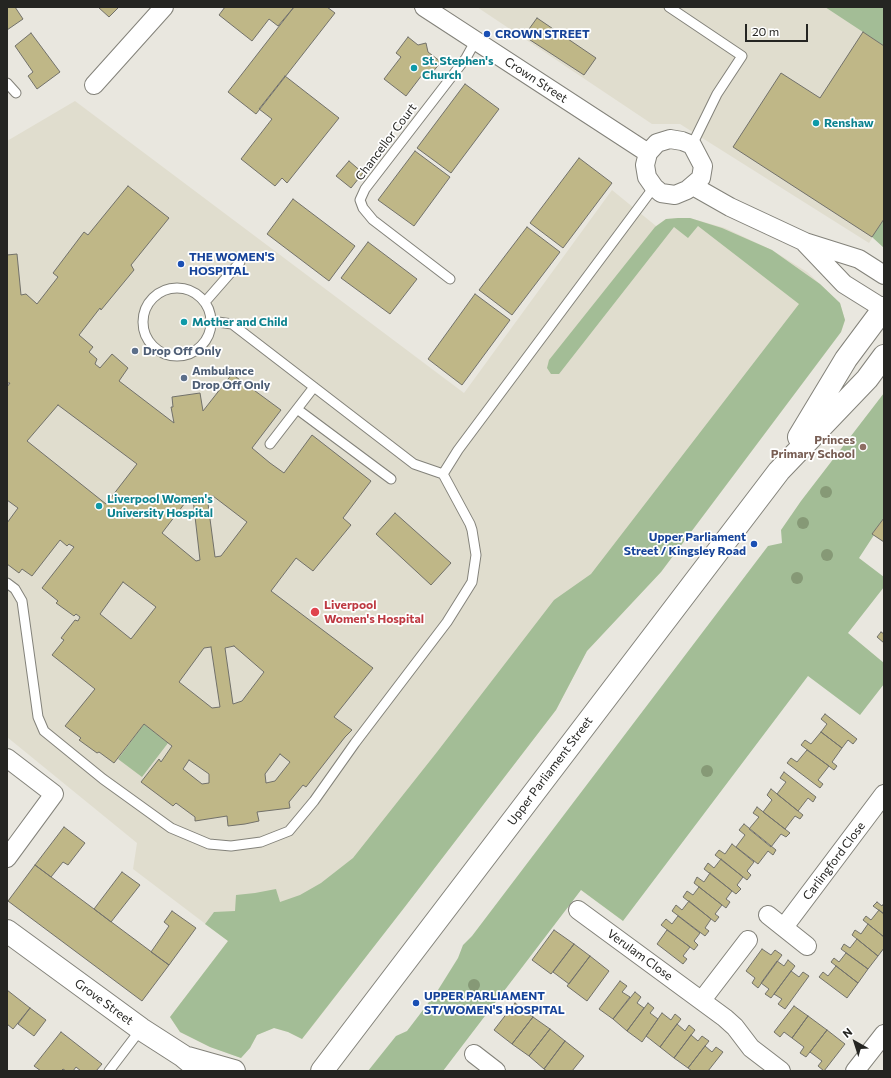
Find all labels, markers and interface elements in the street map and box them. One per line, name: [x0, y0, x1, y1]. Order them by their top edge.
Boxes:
scale bar: [747, 16, 810, 42]
text: 20 m: [752, 24, 779, 38]
place label: CROWN STREET: [495, 27, 590, 41]
marker: CROWN STREET: [482, 29, 492, 39]
place label: St. Stephen's Church: [422, 54, 494, 82]
street label: Crown Street: [502, 54, 570, 106]
marker: St. Stephen's Church: [409, 63, 419, 73]
street label: Chancellor Court: [352, 101, 420, 183]
place label: Renshaw: [824, 116, 874, 130]
marker: Renshaw: [811, 118, 821, 128]
place label: THE WOMEN'S HOSPITAL: [189, 250, 275, 278]
marker: THE WOMEN'S HOSPITAL: [176, 259, 186, 269]
place label: Mother and Child: [192, 315, 288, 329]
marker: Mother and Child: [179, 317, 189, 327]
place label: Drop Off Only: [143, 344, 221, 358]
marker: Drop Off Only: [130, 346, 140, 356]
place label: Ambulance Drop Off Only: [192, 364, 270, 392]
marker: Ambulance Drop Off Only: [179, 373, 189, 383]
place label: Princes Primary School: [771, 433, 855, 461]
marker: Princes Primary School: [858, 442, 868, 452]
place label: Liverpool Women's University Hospital: [107, 492, 213, 520]
marker: Liverpool Women's University Hospital: [94, 501, 104, 511]
place label: Upper Parliament Street / Kingsley Road: [624, 530, 746, 558]
marker: Upper Parliament Street / Kingsley Road: [749, 539, 759, 549]
place label: Liverpool Women's Hospital: [324, 598, 424, 626]
marker: Liverpool Women's Hospital: [309, 606, 321, 618]
street label: Upper Parliament Street: [504, 714, 596, 828]
street label: Carlingford Close: [800, 819, 868, 903]
street label: Verulam Close: [604, 926, 676, 984]
street label: Grove Street: [72, 976, 136, 1028]
place label: UPPER PARLIAMENT ST/WOMEN'S HOSPITAL: [424, 989, 565, 1017]
marker: UPPER PARLIAMENT ST/WOMEN'S HOSPITAL: [411, 998, 421, 1008]
north arrow: [835, 1022, 875, 1062]
text: N: [840, 1025, 854, 1040]

